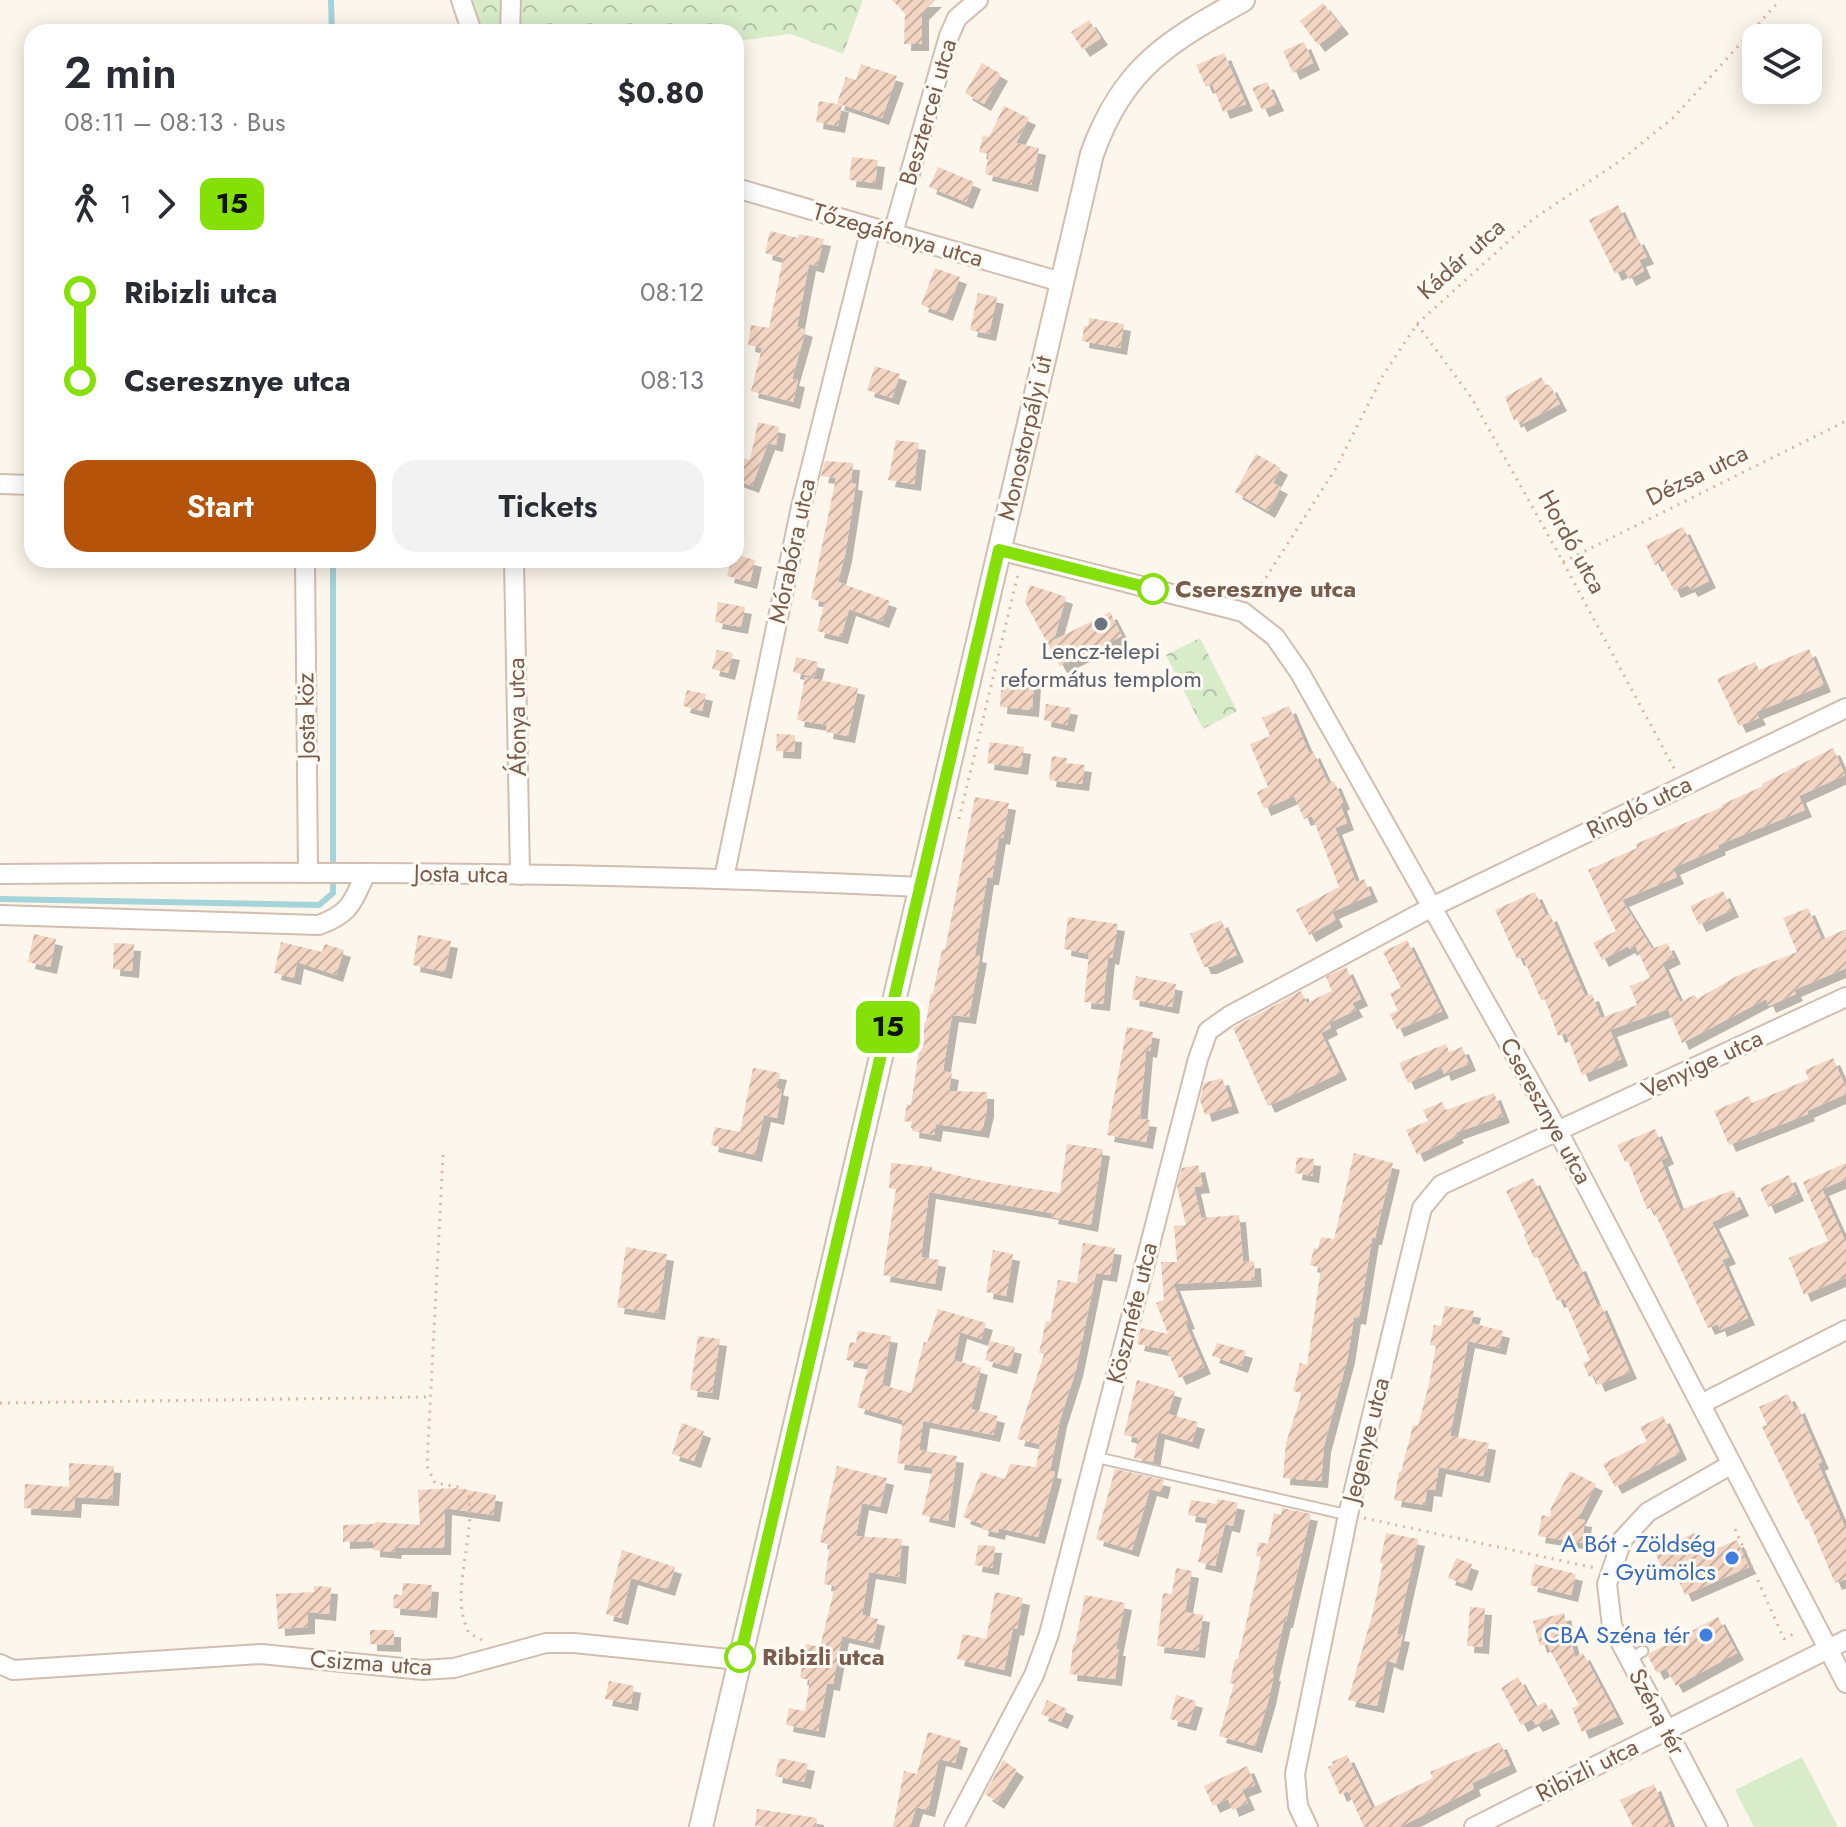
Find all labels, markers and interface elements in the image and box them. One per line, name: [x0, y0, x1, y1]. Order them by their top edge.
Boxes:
map controls: [1742, 24, 1822, 104]
button: layers: [1742, 24, 1822, 104]
street label: Besztercei utca: [890, 34, 965, 189]
text: 2 min: [64, 41, 177, 105]
text: $0.80: [617, 71, 704, 114]
text: 08:11 – 08:13 · Bus: [64, 103, 285, 141]
icon: walk: [64, 182, 108, 226]
icon: forward: [144, 182, 188, 226]
text: 15: [216, 183, 248, 224]
text: 1: [120, 185, 132, 223]
street label: Tőzegáfonya utca: [809, 193, 987, 276]
street label: Kádár utca: [1409, 210, 1512, 308]
text: Ribizli utca: [124, 271, 277, 314]
text: 08:12: [640, 273, 704, 311]
street label: Monostorpályi út: [989, 352, 1061, 524]
text: Cseresznye utca: [124, 359, 351, 402]
text: 08:13: [641, 361, 704, 399]
street label: Dézsa utca: [1640, 435, 1754, 514]
button: Start: [64, 460, 376, 552]
button: Tickets: [392, 460, 704, 552]
street label: Mórabóra utca: [759, 475, 824, 627]
street label: Hordó utca: [1530, 483, 1615, 600]
place label: Cseresznye utca: [1175, 571, 1356, 606]
marker: Cseresznye utca: [1138, 574, 1168, 604]
marker: Lencz-telepi református templom: [1092, 615, 1110, 633]
place label: Lencz-telepi református templom: [1000, 633, 1202, 696]
street label: Áfonya utca: [498, 657, 535, 777]
street label: Josta köz: [287, 672, 324, 763]
street label: Ringló utca: [1580, 766, 1697, 847]
street label: Josta utca: [411, 855, 509, 892]
line badge: 15: [852, 1001, 924, 1053]
text: 15: [872, 1006, 904, 1047]
street label: Venyige utca: [1635, 1020, 1768, 1107]
street label: Cseresznye utca: [1492, 1031, 1601, 1191]
street label: Köszméte utca: [1097, 1239, 1166, 1387]
street label: Jegenye utca: [1332, 1374, 1398, 1509]
place label: A Bót - Zöldség - Gyümölcs: [1561, 1526, 1716, 1589]
marker: A Bót - Zöldség - Gyümölcs: [1723, 1549, 1741, 1567]
place label: CBA Széna tér: [1544, 1617, 1691, 1652]
marker: CBA Széna tér: [1697, 1626, 1715, 1644]
place label: Ribizli utca: [762, 1639, 885, 1674]
street label: Csizma utca: [309, 1641, 433, 1684]
marker: Ribizli utca: [725, 1642, 755, 1672]
street label: Széna tér: [1620, 1662, 1695, 1762]
street label: Ribizli utca: [1529, 1729, 1644, 1810]

